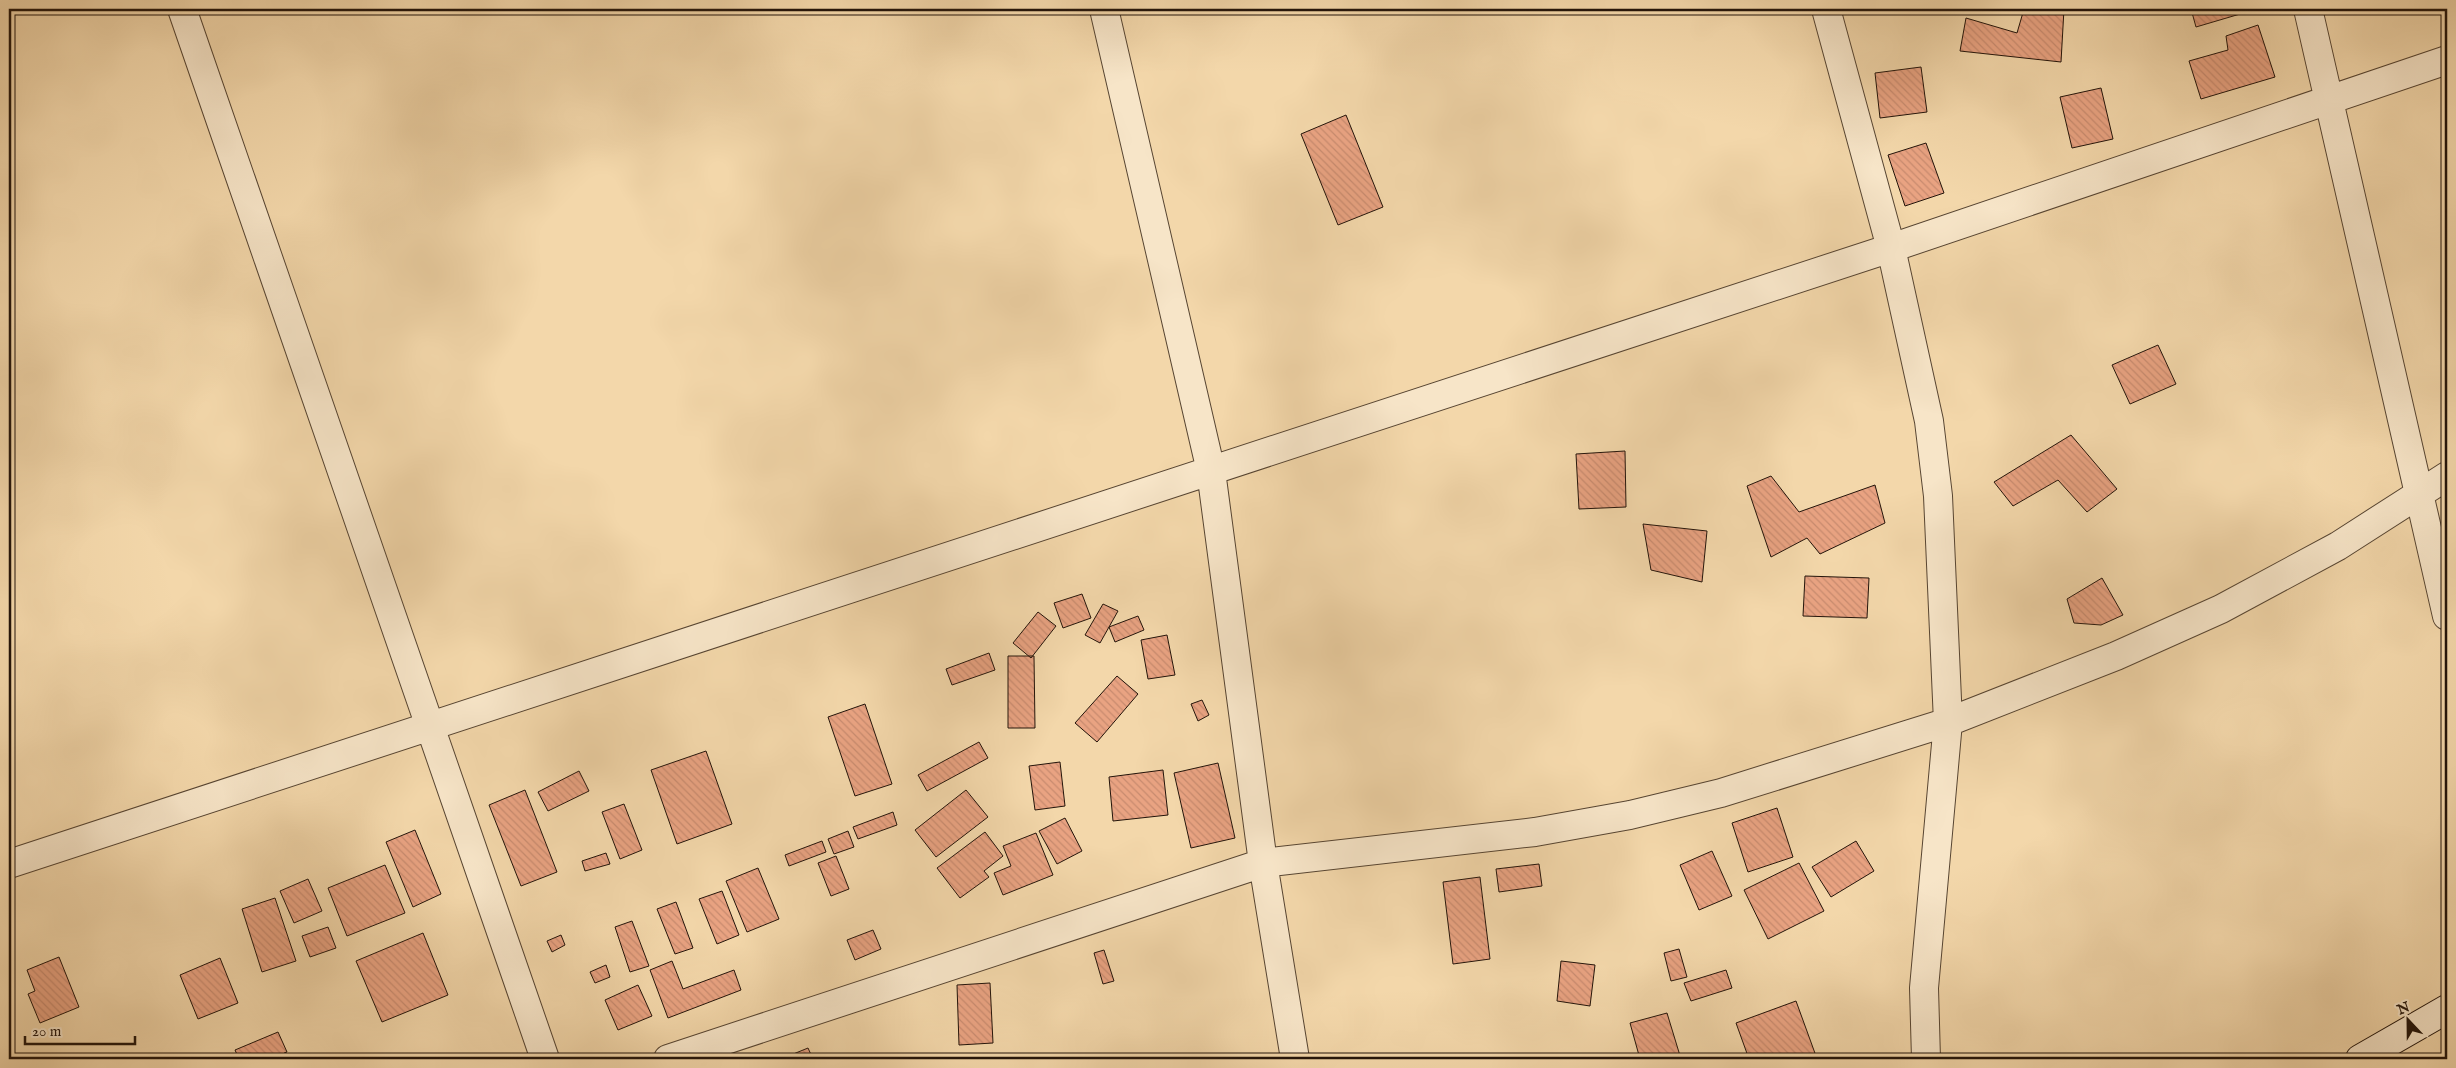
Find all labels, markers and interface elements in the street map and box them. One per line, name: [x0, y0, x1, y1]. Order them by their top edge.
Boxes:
north arrow: [2384, 996, 2434, 1046]
text: N: [2394, 998, 2412, 1020]
scale bar: [25, 1013, 135, 1045]
text: 20 m: [32, 1022, 62, 1041]

